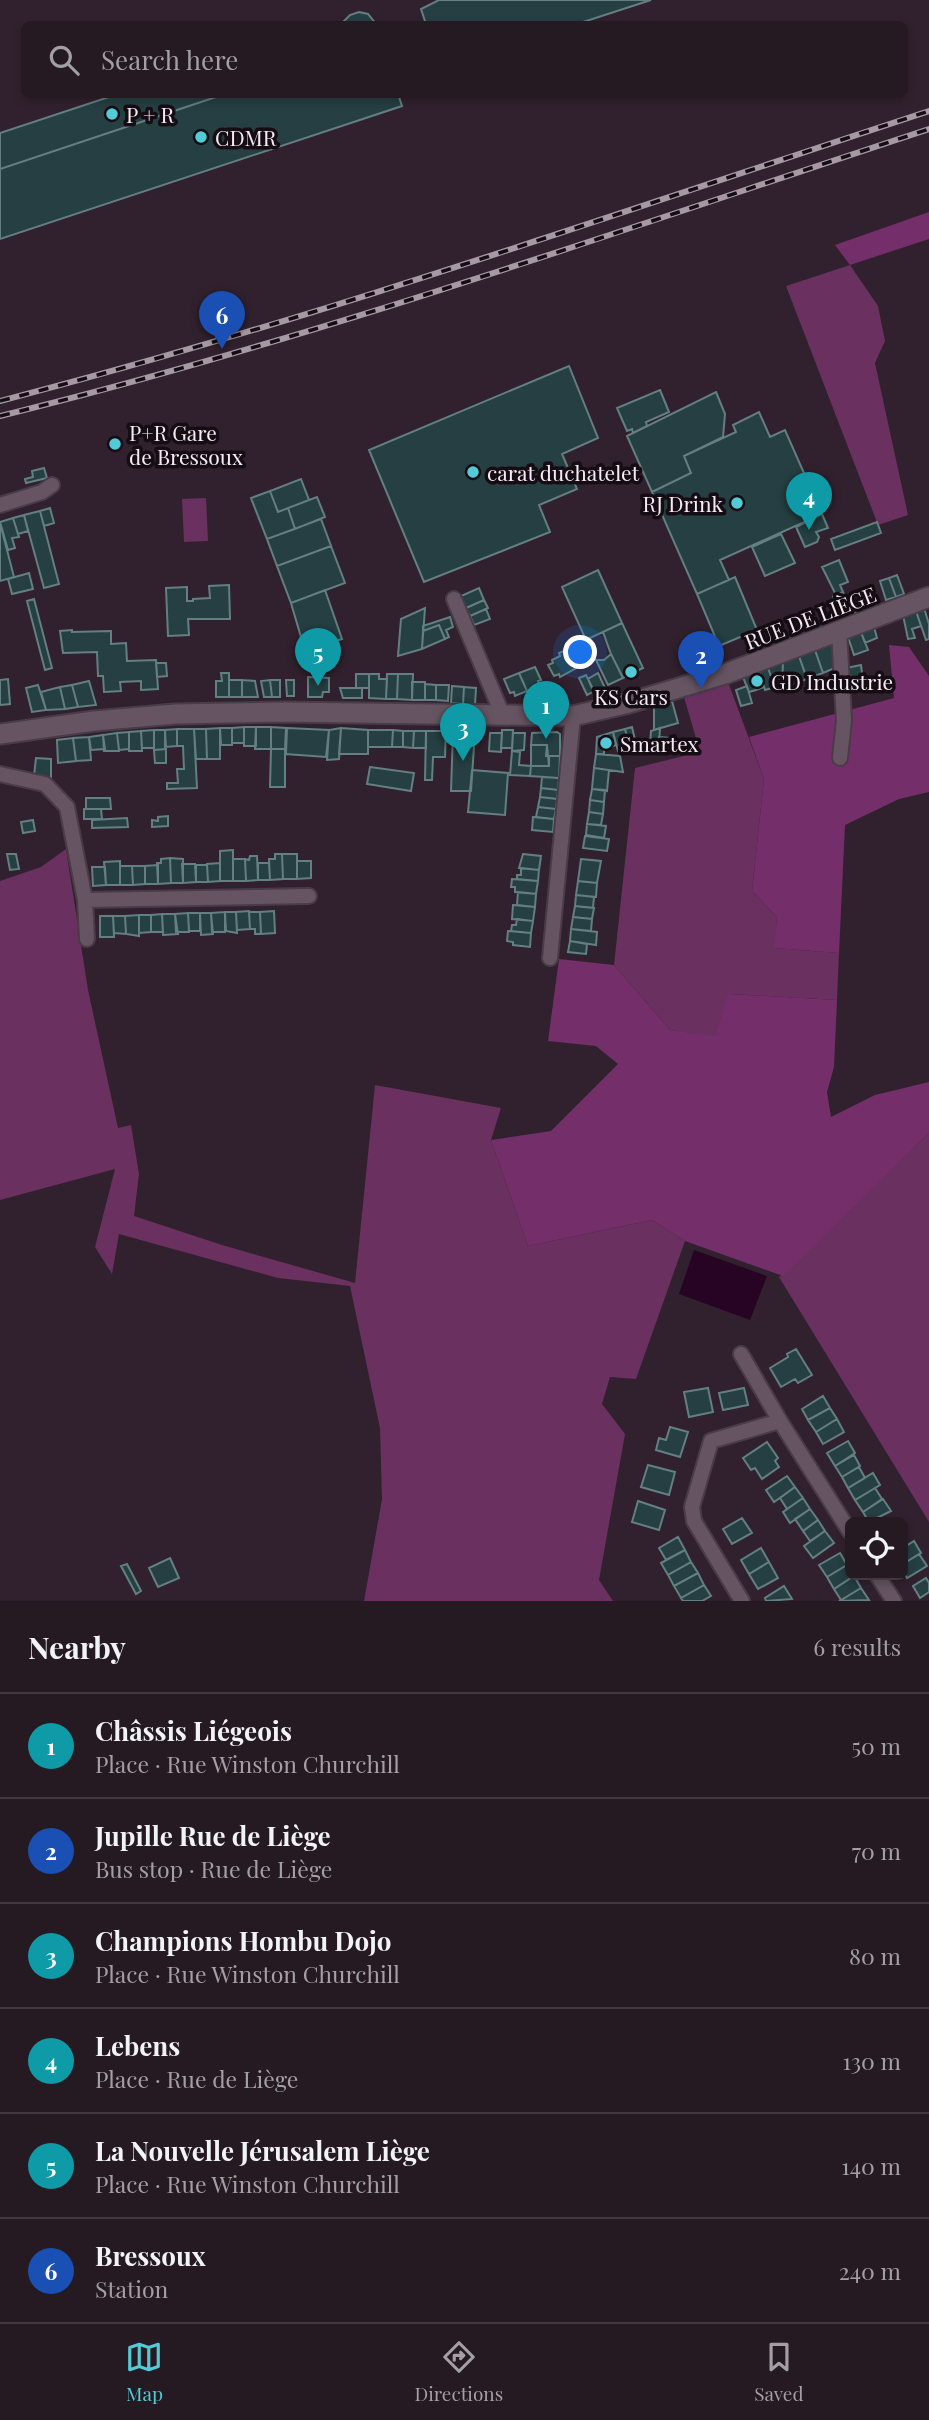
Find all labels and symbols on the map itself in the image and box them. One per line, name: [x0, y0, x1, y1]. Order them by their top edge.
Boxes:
place label: P + R: [126, 100, 175, 128]
marker: P + R: [104, 106, 120, 122]
place label: CDMR: [215, 123, 277, 151]
marker: CDMR: [193, 129, 209, 145]
pin: 6: [199, 291, 245, 349]
place label: P+R Gare de Bressoux: [129, 418, 243, 470]
marker: P+R Gare de Bressoux: [107, 436, 123, 452]
place label: carat duchatelet: [487, 458, 640, 486]
marker: carat duchatelet: [465, 464, 481, 480]
pin: 4: [786, 472, 832, 530]
place label: RJ Drink: [643, 489, 723, 517]
marker: RJ Drink: [729, 495, 745, 511]
street label: RUE DE LIÈGE: [740, 579, 880, 655]
pin: 5: [295, 628, 341, 686]
pin: 2: [678, 631, 724, 689]
your location: [563, 635, 597, 669]
marker: KS Cars: [623, 664, 639, 680]
place label: GD Industrie: [771, 667, 893, 695]
marker: GD Industrie: [749, 673, 765, 689]
pin: 1: [523, 681, 569, 739]
place label: KS Cars: [594, 682, 668, 710]
pin: 3: [440, 703, 486, 761]
place label: Smartex: [620, 729, 699, 757]
marker: Smartex: [598, 735, 614, 751]

